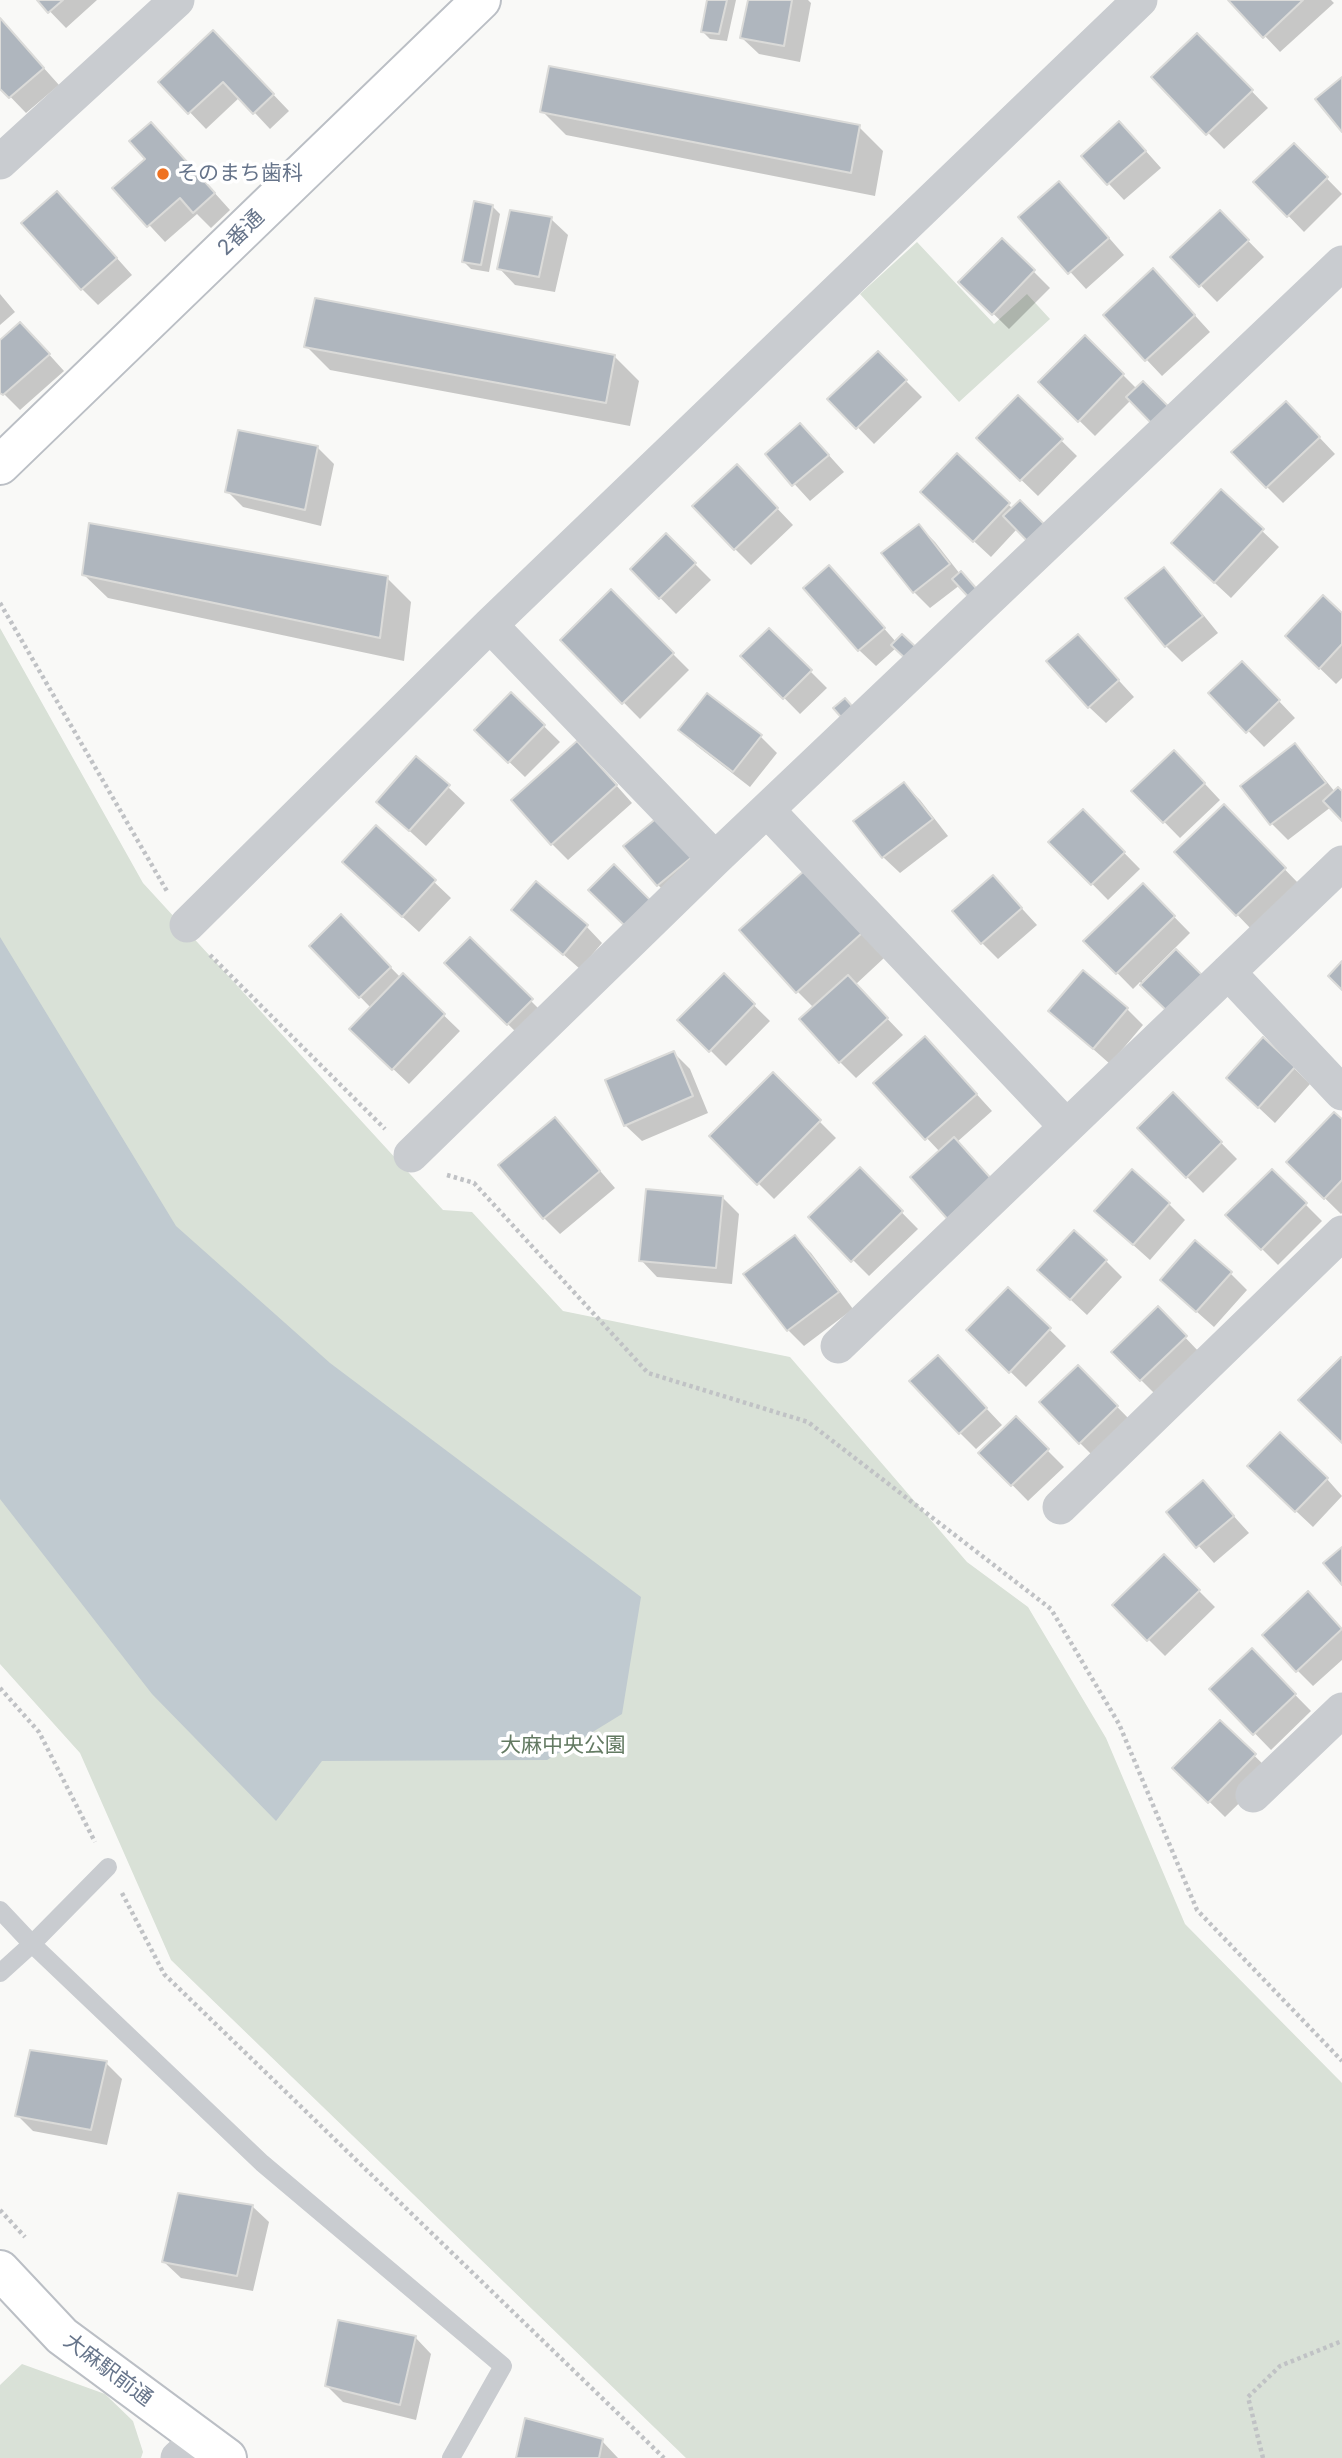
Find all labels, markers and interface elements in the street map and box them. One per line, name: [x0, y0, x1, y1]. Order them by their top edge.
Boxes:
place label: そのまち歯科: [177, 161, 303, 187]
marker: そのまち歯科: [155, 166, 171, 182]
street label: 2番通: [213, 205, 269, 261]
park label: 大麻中央公園: [500, 1733, 626, 1759]
street label: 大麻駅前通: [58, 2328, 158, 2412]

